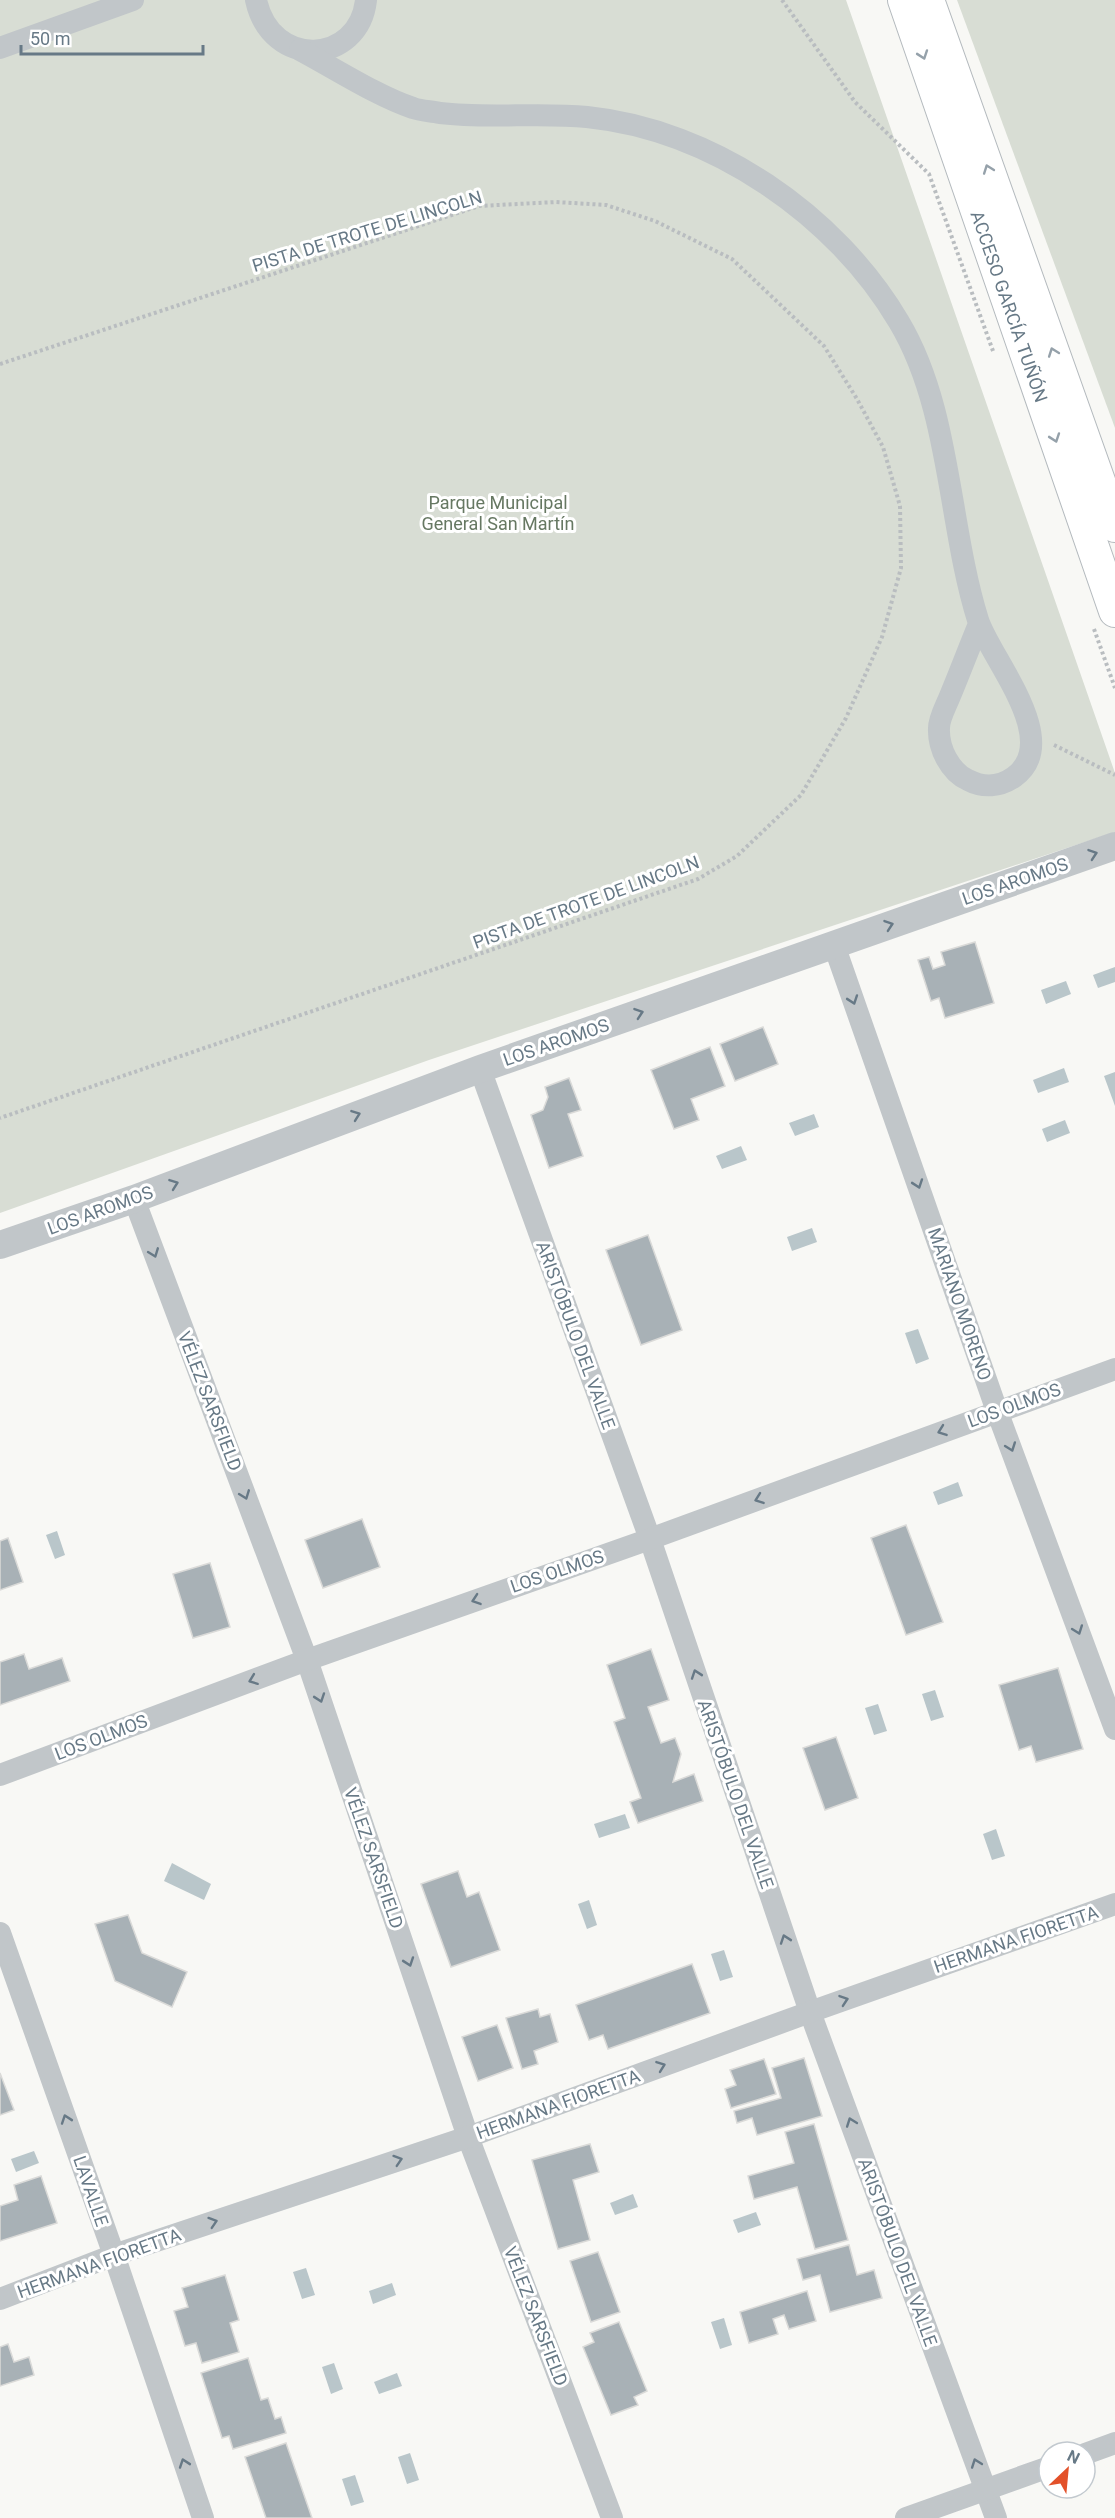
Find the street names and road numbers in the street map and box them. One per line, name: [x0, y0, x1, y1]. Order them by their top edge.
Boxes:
street label: PISTA DE TROTE DE LINCOLN: [249, 186, 485, 276]
street label: ACCESO GARCÍA TUÑÓN: [967, 208, 1053, 405]
street label: PISTA DE TROTE DE LINCOLN: [470, 851, 702, 953]
street label: LOS AROMOS: [959, 853, 1071, 909]
street label: LOS AROMOS: [500, 1014, 612, 1070]
street label: LOS AROMOS: [44, 1181, 156, 1239]
street label: MARIANO MORENO: [924, 1225, 996, 1383]
street label: ARISTÓBULO DEL VALLE: [532, 1238, 620, 1432]
street label: VÉLEZ SARSFIELD: [174, 1328, 246, 1474]
street label: LOS OLMOS: [965, 1378, 1064, 1432]
street label: LOS OLMOS: [507, 1545, 607, 1597]
street label: ARISTÓBULO DEL VALLE: [694, 1697, 778, 1891]
street label: LOS OLMOS: [52, 1710, 151, 1764]
street label: VÉLEZ SARSFIELD: [340, 1785, 408, 1931]
street label: HERMANA FIORETTA: [931, 1901, 1101, 1977]
street label: HERMANA FIORETTA: [473, 2065, 643, 2143]
street label: LAVALLE: [69, 2153, 113, 2229]
street label: ARISTÓBULO DEL VALLE: [854, 2155, 942, 2349]
street label: HERMANA FIORETTA: [14, 2224, 184, 2302]
street label: VÉLEZ SARSFIELD: [500, 2243, 572, 2389]

